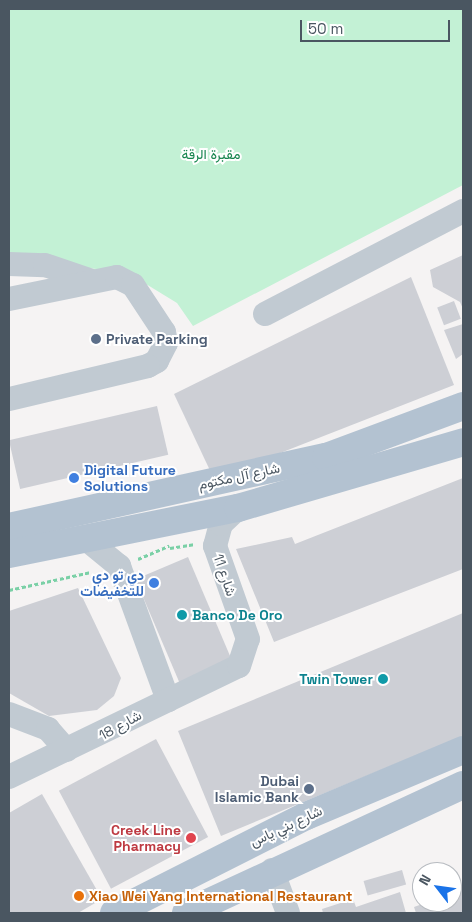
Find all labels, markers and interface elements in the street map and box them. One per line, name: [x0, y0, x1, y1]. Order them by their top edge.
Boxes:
scale bar: [302, 10, 452, 42]
text: 50 m: [308, 19, 343, 38]
park label: مقبرة الرقة: [181, 146, 241, 162]
place label: Private Parking: [106, 331, 208, 347]
marker: Private Parking: [90, 333, 102, 345]
street label: شارع آل مكتوم: [197, 459, 281, 493]
place label: Digital Future Solutions: [84, 462, 176, 494]
marker: Digital Future Solutions: [68, 472, 80, 484]
street label: شارع 11: [210, 552, 240, 598]
place label: دي تو دي للتخفيضات: [80, 567, 144, 600]
marker: دي تو دي للتخفيضات: [148, 577, 160, 589]
place label: Banco De Oro: [192, 607, 283, 623]
marker: Banco De Oro: [176, 609, 188, 621]
place label: Twin Tower: [299, 671, 373, 687]
marker: Twin Tower: [377, 673, 389, 685]
street label: شارع 18: [96, 706, 144, 744]
place label: Dubai Islamic Bank: [215, 773, 299, 806]
marker: Dubai Islamic Bank: [303, 783, 315, 795]
street label: شارع بني ياس: [247, 802, 325, 850]
place label: Creek Line Pharmacy: [111, 822, 181, 854]
marker: Creek Line Pharmacy: [185, 832, 197, 844]
north arrow: [412, 862, 462, 912]
text: N: [415, 871, 435, 889]
place label: Xiao Wei Yang International Restaurant: [89, 888, 352, 904]
marker: Xiao Wei Yang International Restaurant: [73, 890, 85, 902]

